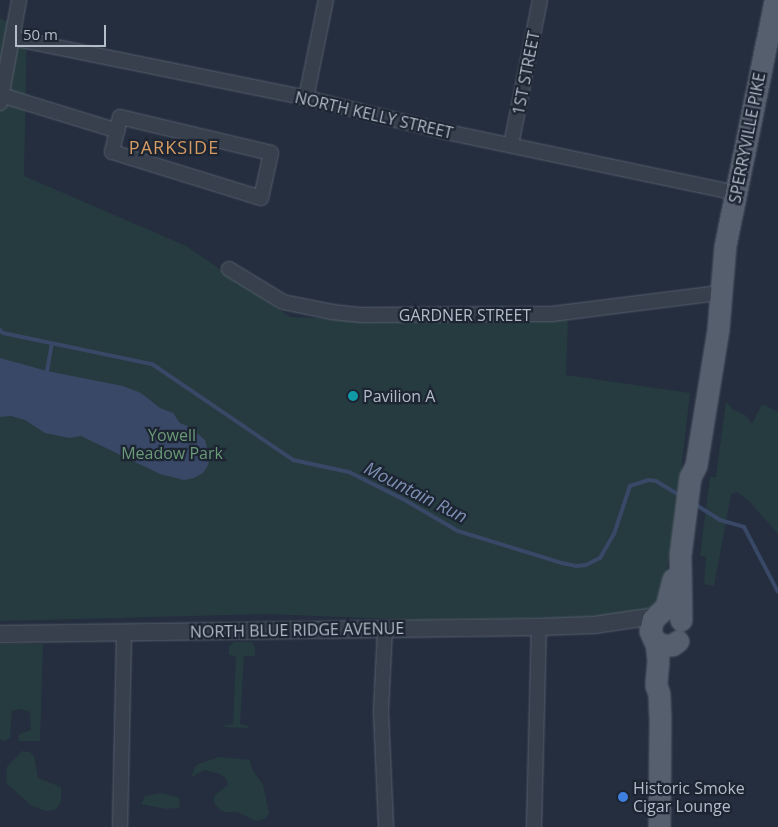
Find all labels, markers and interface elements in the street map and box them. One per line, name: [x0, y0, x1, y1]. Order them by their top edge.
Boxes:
scale bar: [18, 15, 109, 47]
text: 50 m: [23, 24, 58, 44]
street label: 1ST STREET: [508, 29, 544, 117]
street label: SPERRYVILLE PIKE: [725, 71, 769, 205]
street label: NORTH KELLY STREET: [293, 87, 455, 143]
district label: PARKSIDE: [128, 136, 220, 158]
street label: GARDNER STREET: [399, 305, 531, 325]
place label: Pavilion A: [363, 386, 435, 406]
marker: Pavilion A: [347, 390, 359, 402]
park label: Yowell Meadow Park: [121, 425, 223, 463]
water label: Mountain Run: [361, 457, 471, 527]
street label: NORTH BLUE RIDGE AVENUE: [190, 619, 404, 641]
place label: Historic Smoke Cigar Lounge: [633, 778, 745, 816]
marker: Historic Smoke Cigar Lounge: [617, 791, 629, 803]

